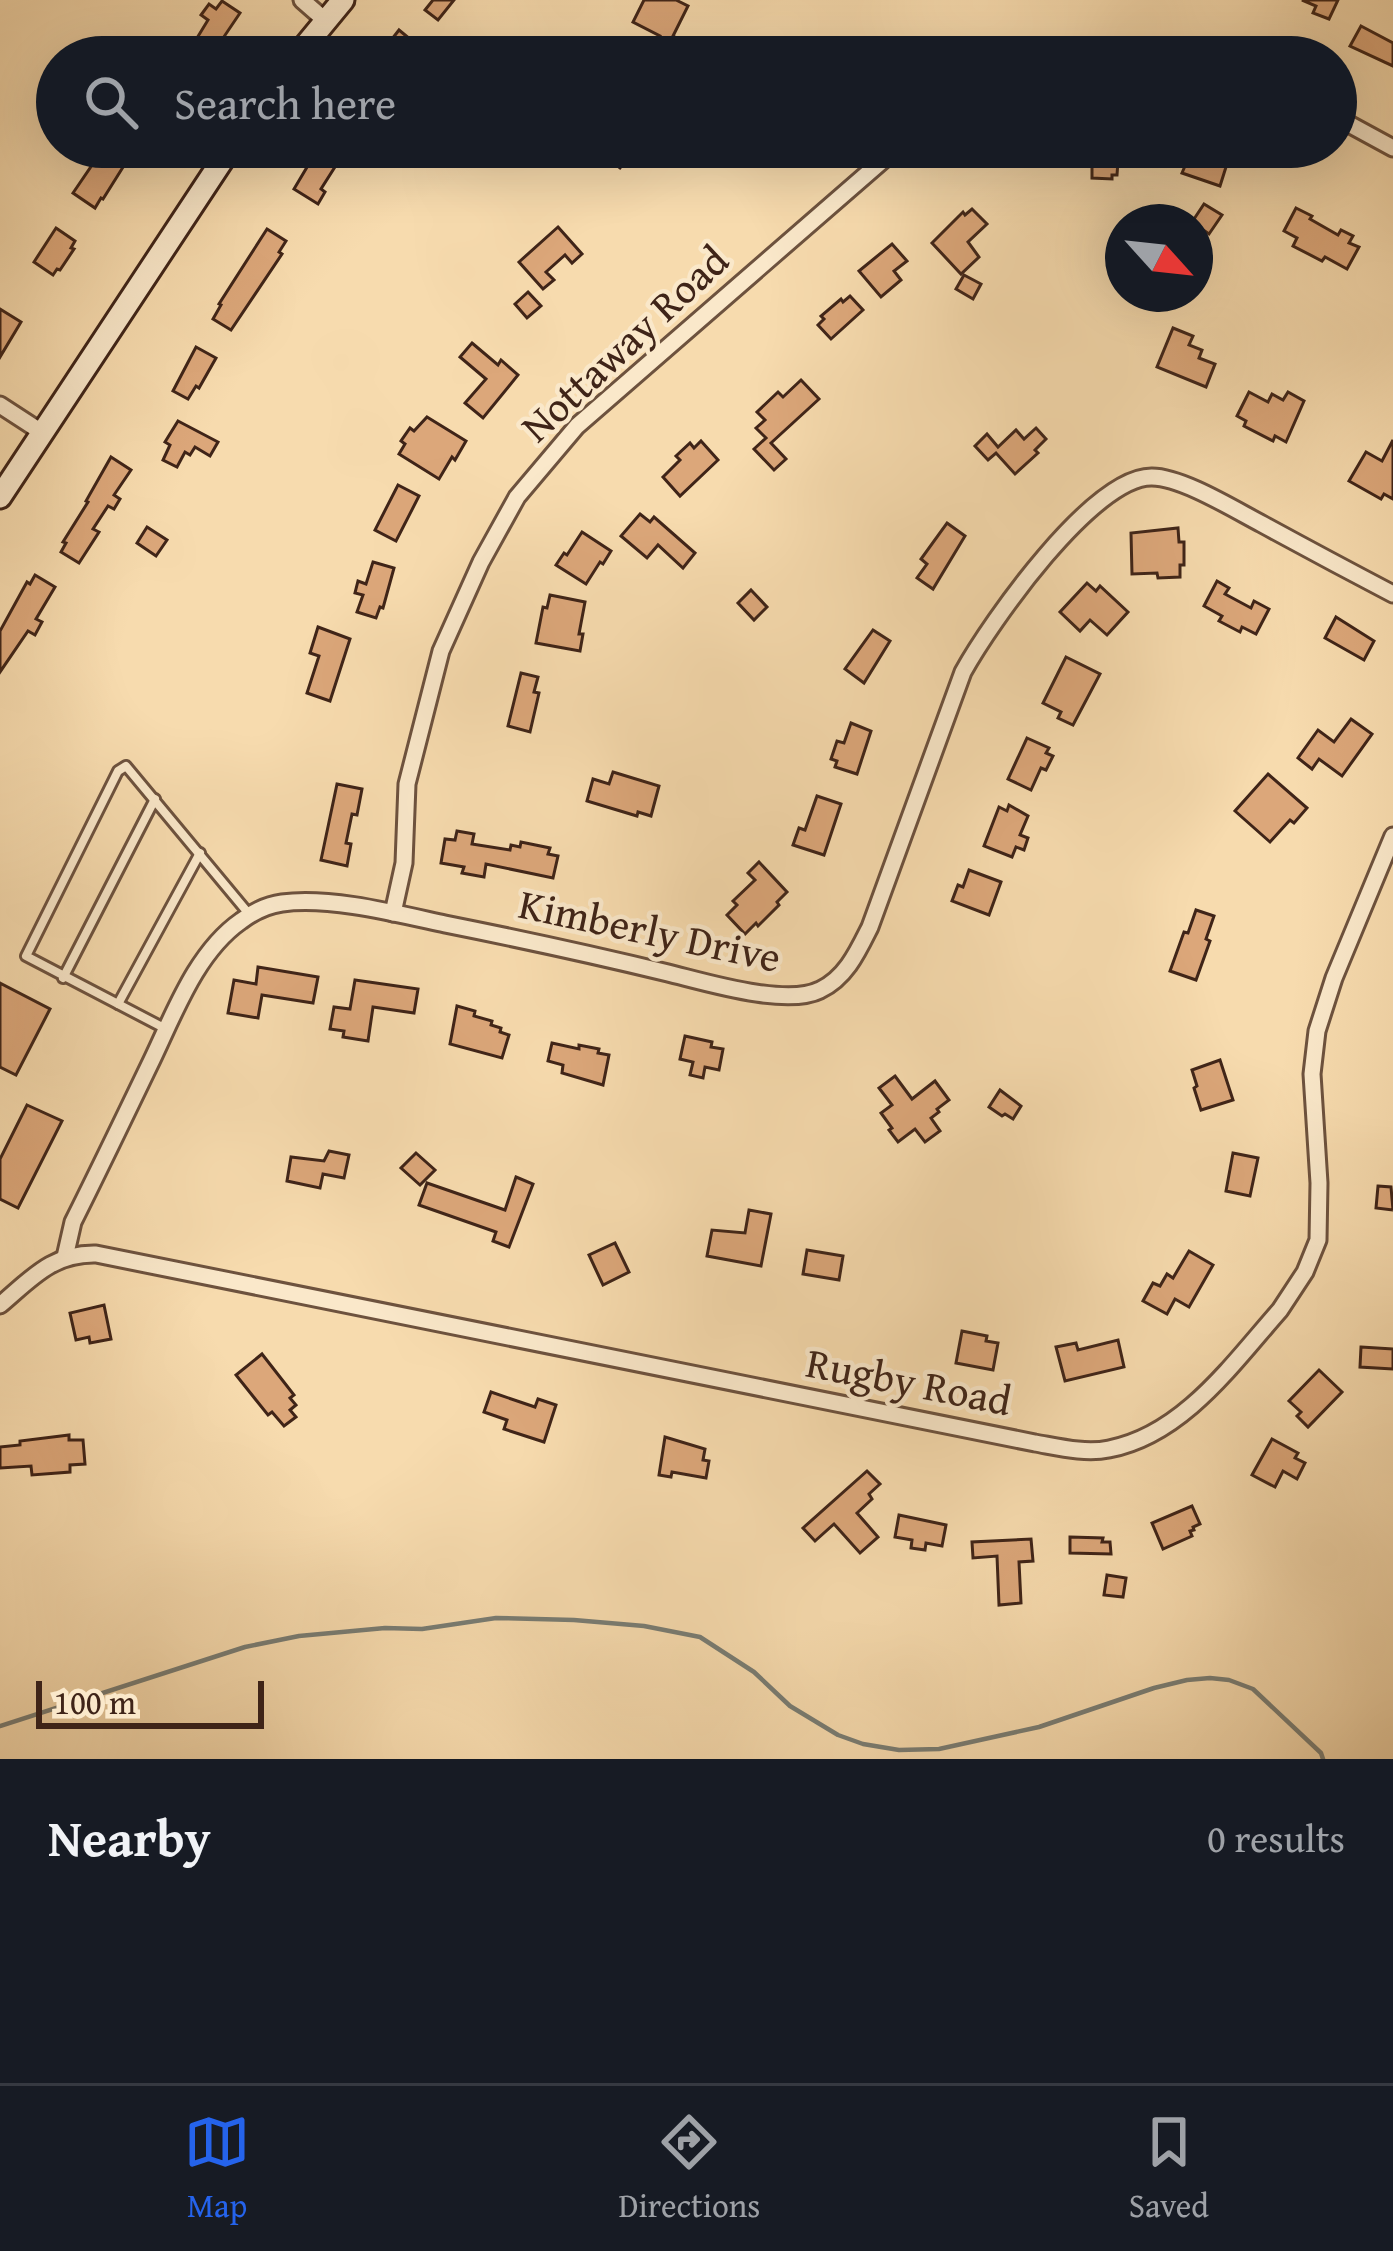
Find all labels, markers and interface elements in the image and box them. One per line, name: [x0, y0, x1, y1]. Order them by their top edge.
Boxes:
search box: [36, 36, 1357, 168]
icon: search: [78, 69, 144, 135]
text: Search here: [174, 70, 396, 135]
north arrow: [1105, 204, 1213, 312]
street label: Nottaway Road: [506, 230, 742, 455]
street label: Kimberly Drive: [514, 872, 786, 987]
street label: Rugby Road: [801, 1331, 1017, 1430]
scale bar: [36, 1675, 264, 1728]
text: 100 m: [54, 1678, 136, 1726]
text: Nearby: [48, 1800, 211, 1875]
text: 0 results: [1207, 1809, 1345, 1866]
tab: Map: [184, 2109, 250, 2229]
tab: Directions: [619, 2109, 760, 2229]
tab: Saved: [1129, 2109, 1209, 2229]

